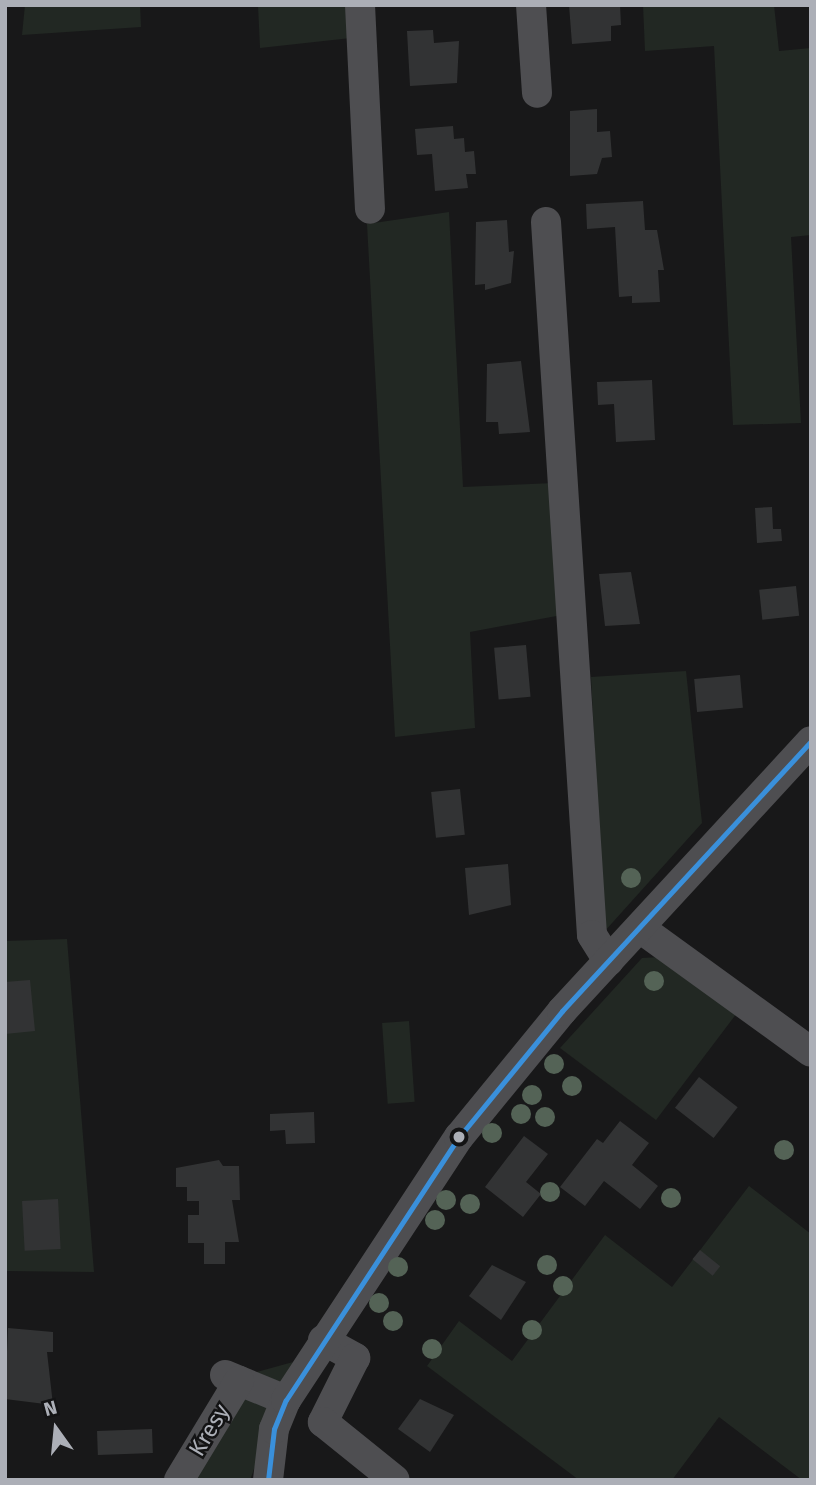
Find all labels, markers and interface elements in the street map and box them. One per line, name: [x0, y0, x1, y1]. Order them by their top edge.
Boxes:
unlabelled marker: [452, 1130, 466, 1144]
north arrow: [21, 1394, 91, 1464]
text: N: [41, 1395, 59, 1421]
street label: Kresy: [183, 1399, 235, 1461]

